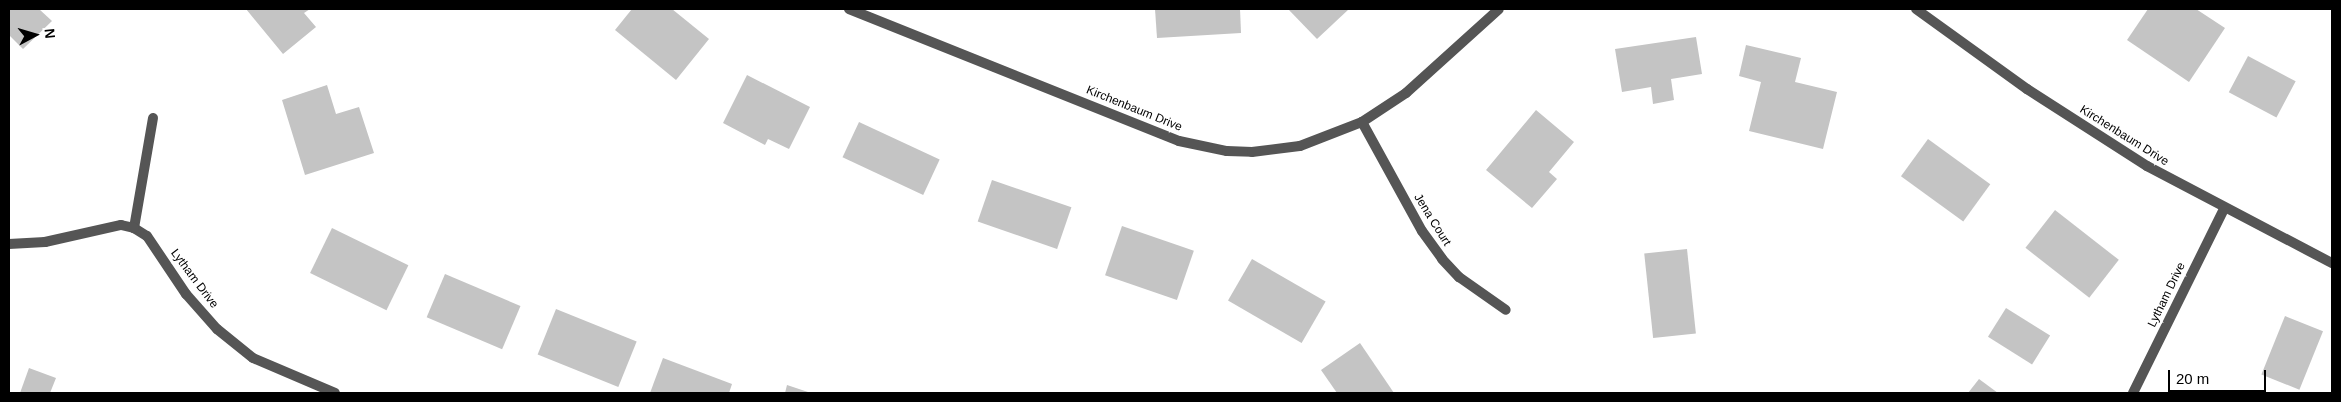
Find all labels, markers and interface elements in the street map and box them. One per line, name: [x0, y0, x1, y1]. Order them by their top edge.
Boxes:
north arrow: [10, 10, 60, 60]
text: N: [41, 28, 58, 39]
street label: Kirchenbaum Drive: [1084, 83, 1184, 135]
street label: Kirchenbaum Drive: [2077, 103, 2171, 169]
street label: Jena Court: [1410, 191, 1454, 249]
street label: Lytham Drive: [167, 247, 221, 311]
street label: Lytham Drive: [2145, 260, 2189, 330]
scale bar: [2171, 360, 2268, 392]
text: 20 m: [2176, 370, 2209, 387]

